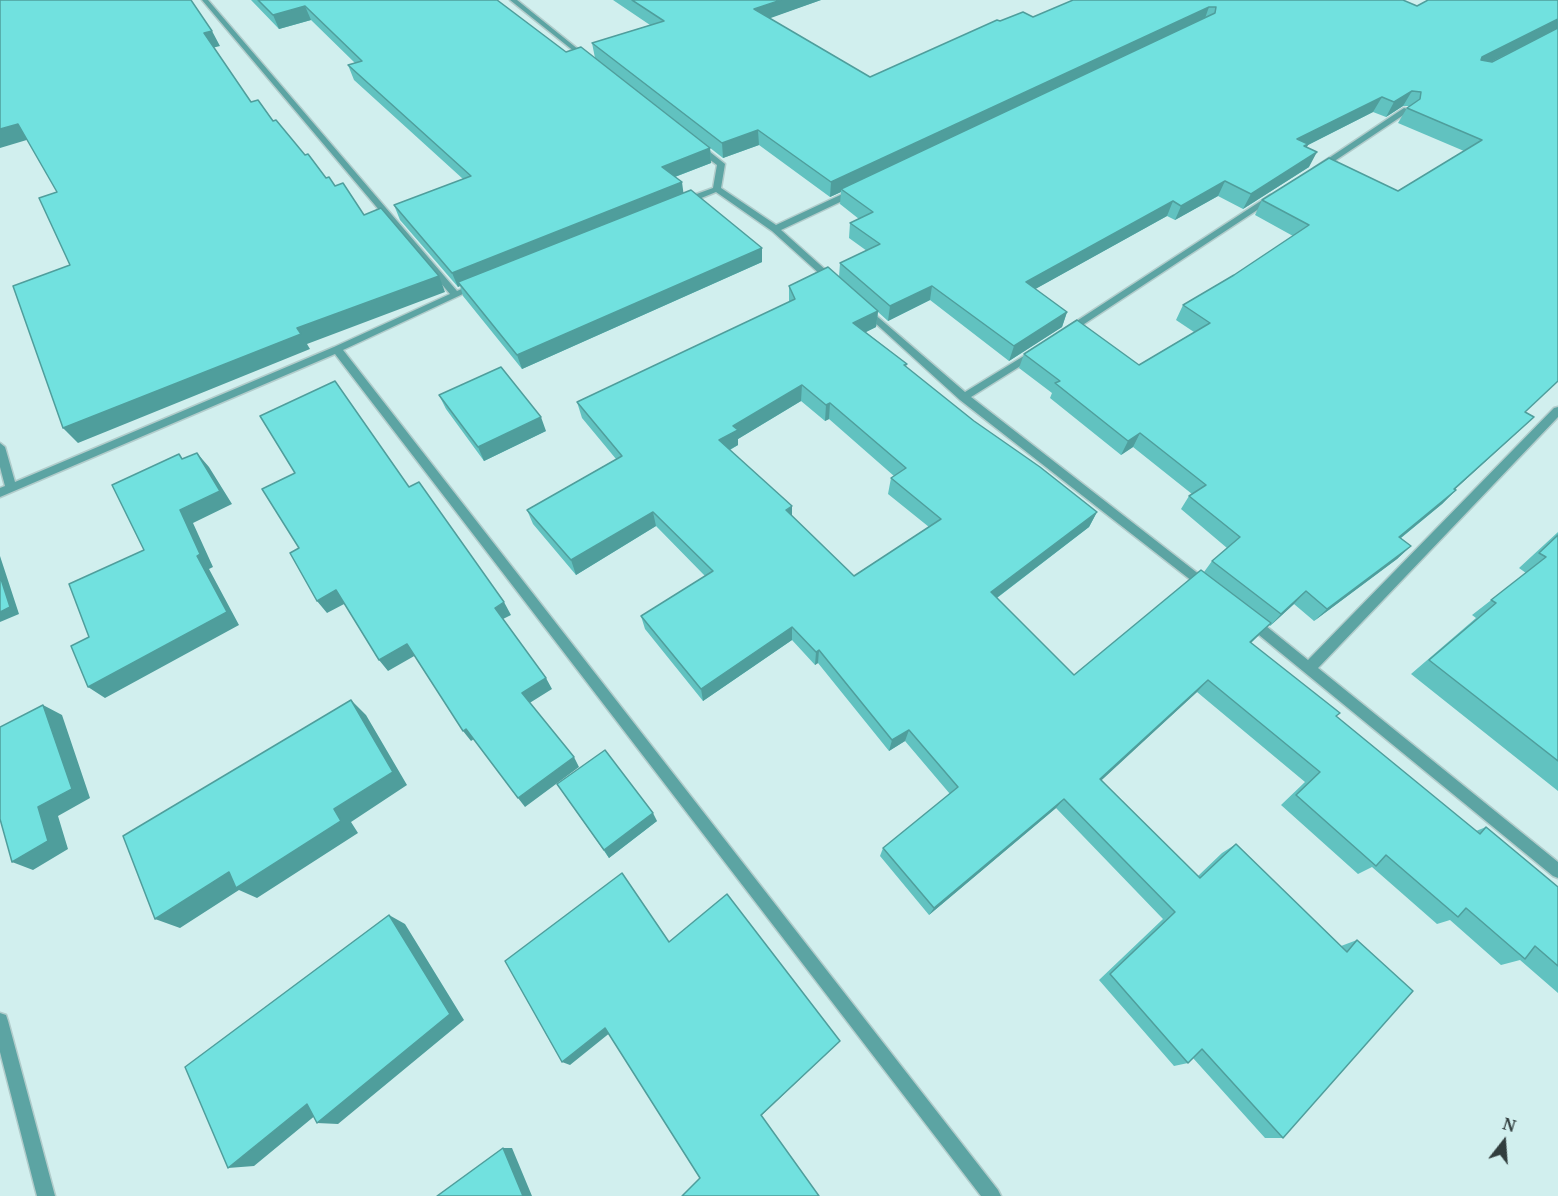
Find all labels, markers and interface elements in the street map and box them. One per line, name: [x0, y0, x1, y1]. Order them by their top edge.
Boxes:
north arrow: [1474, 1112, 1534, 1172]
text: N: [1500, 1112, 1519, 1137]

